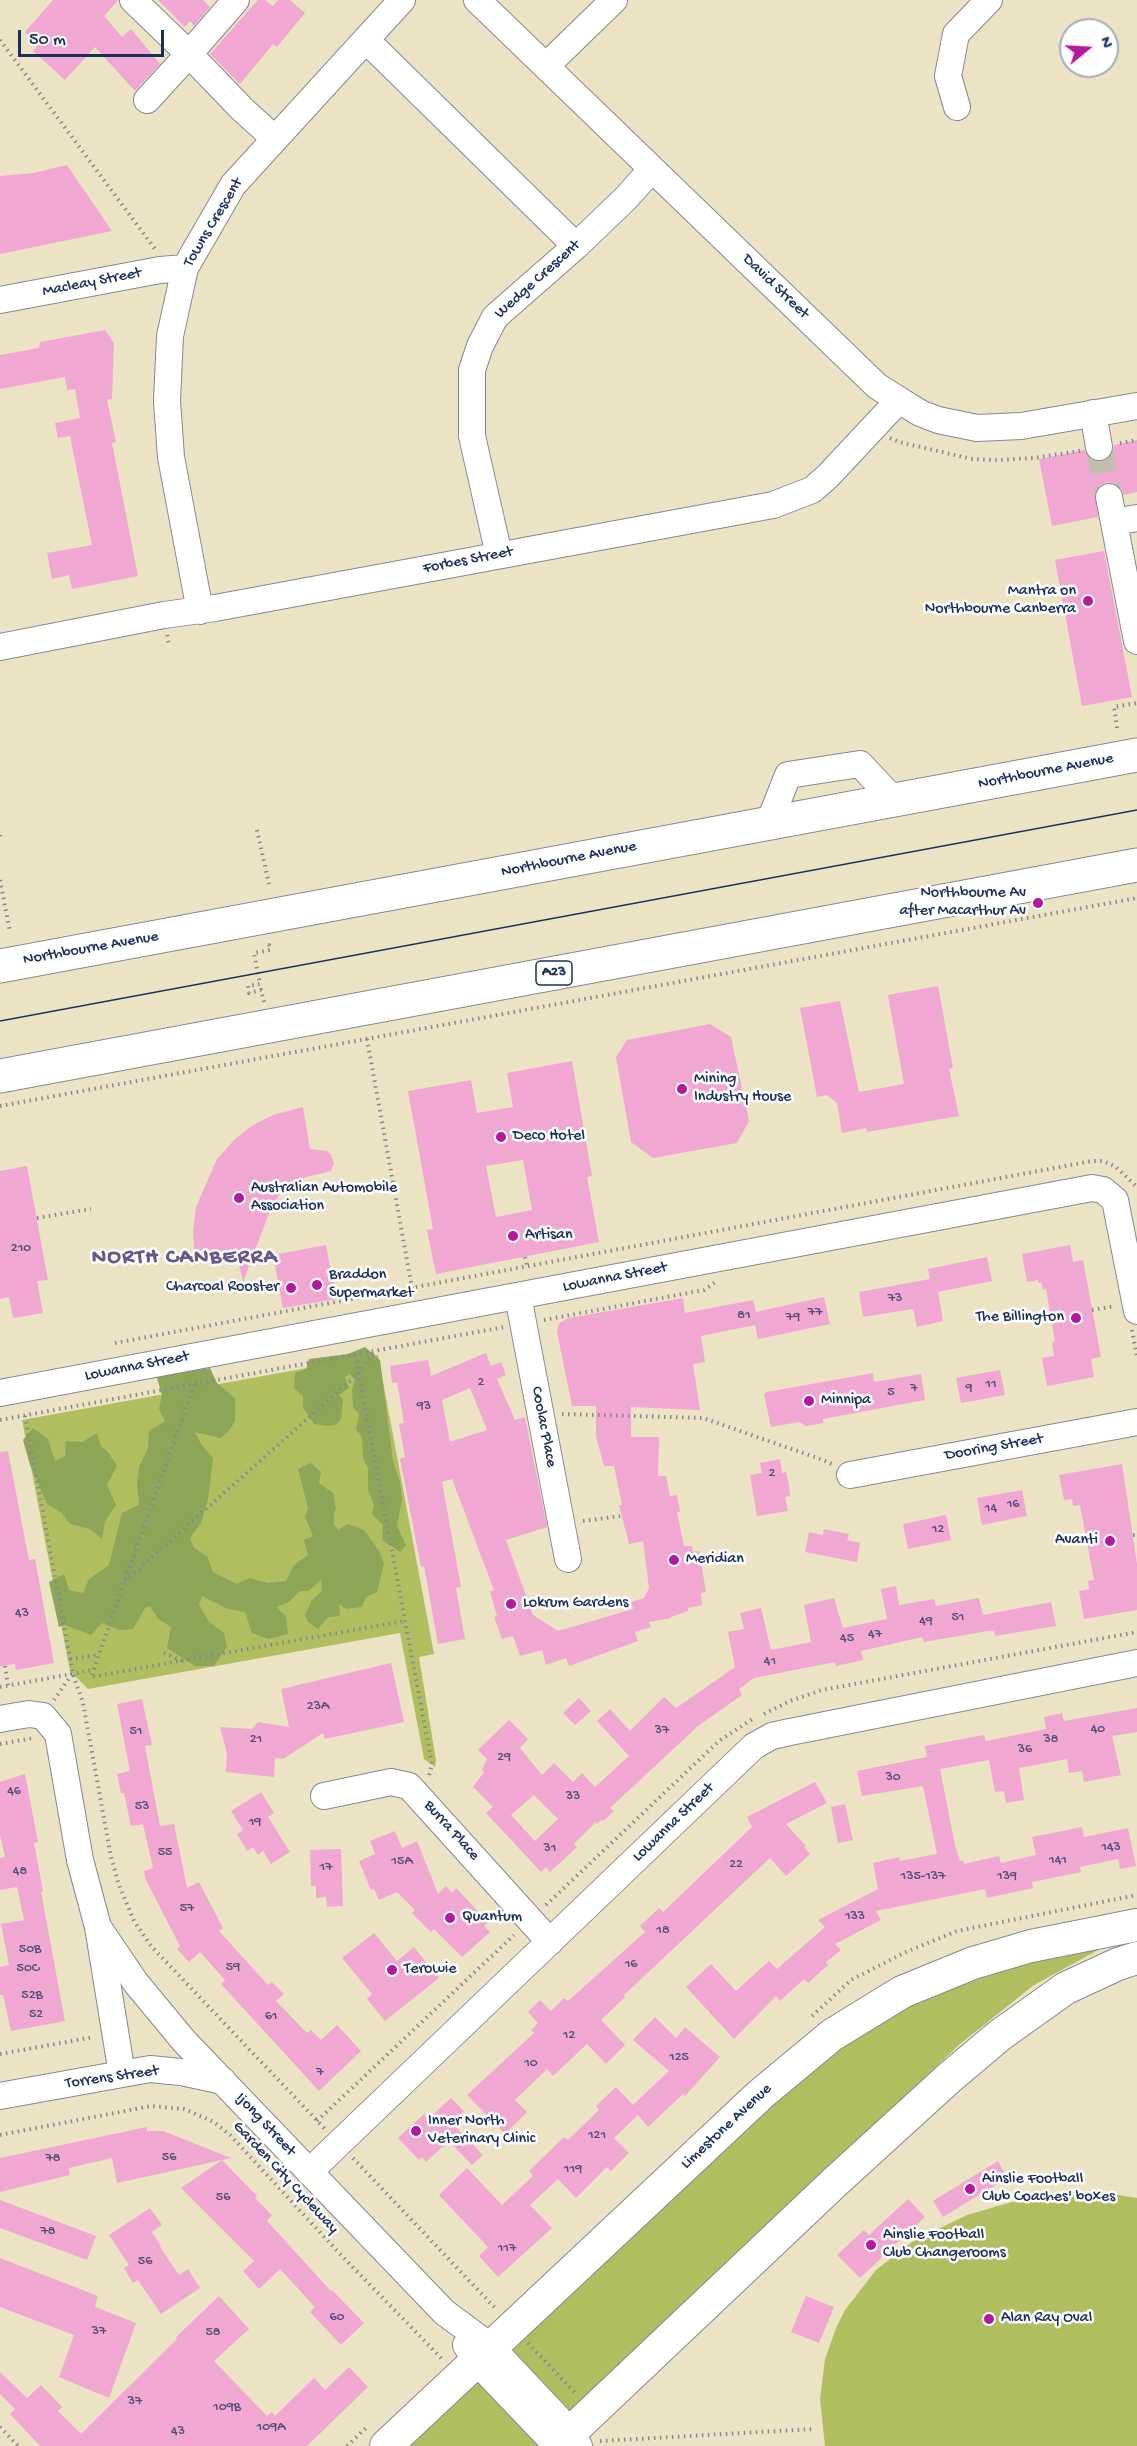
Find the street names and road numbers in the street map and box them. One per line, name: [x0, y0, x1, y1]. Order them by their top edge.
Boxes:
street label: Towns Crescent: [180, 175, 248, 271]
street label: Wedge Crescent: [491, 237, 585, 323]
street label: David Street: [738, 250, 812, 324]
street label: Macleay Street: [41, 264, 143, 302]
street label: Forbes Street: [421, 543, 515, 579]
street label: Northbourne Avenue: [977, 749, 1115, 795]
street label: Northbourne Avenue: [500, 837, 638, 883]
street label: Northbourne Avenue: [22, 928, 160, 970]
road number: A23: [536, 961, 572, 985]
street label: Lowanna Street: [561, 1258, 669, 1298]
street label: Lowanna Street: [83, 1347, 191, 1387]
street label: Coolac Place: [526, 1385, 560, 1469]
street label: Dooring Street: [943, 1430, 1045, 1466]
street label: Lowanna Street: [629, 1779, 719, 1867]
street label: Burra Place: [419, 1797, 483, 1865]
street label: Torrens Street: [64, 2062, 160, 2094]
street label: Limestone Avenue: [678, 2080, 776, 2174]
street label: Ijong Street: [231, 2089, 299, 2161]
street label: Garden City Cycleway: [228, 2118, 342, 2238]

